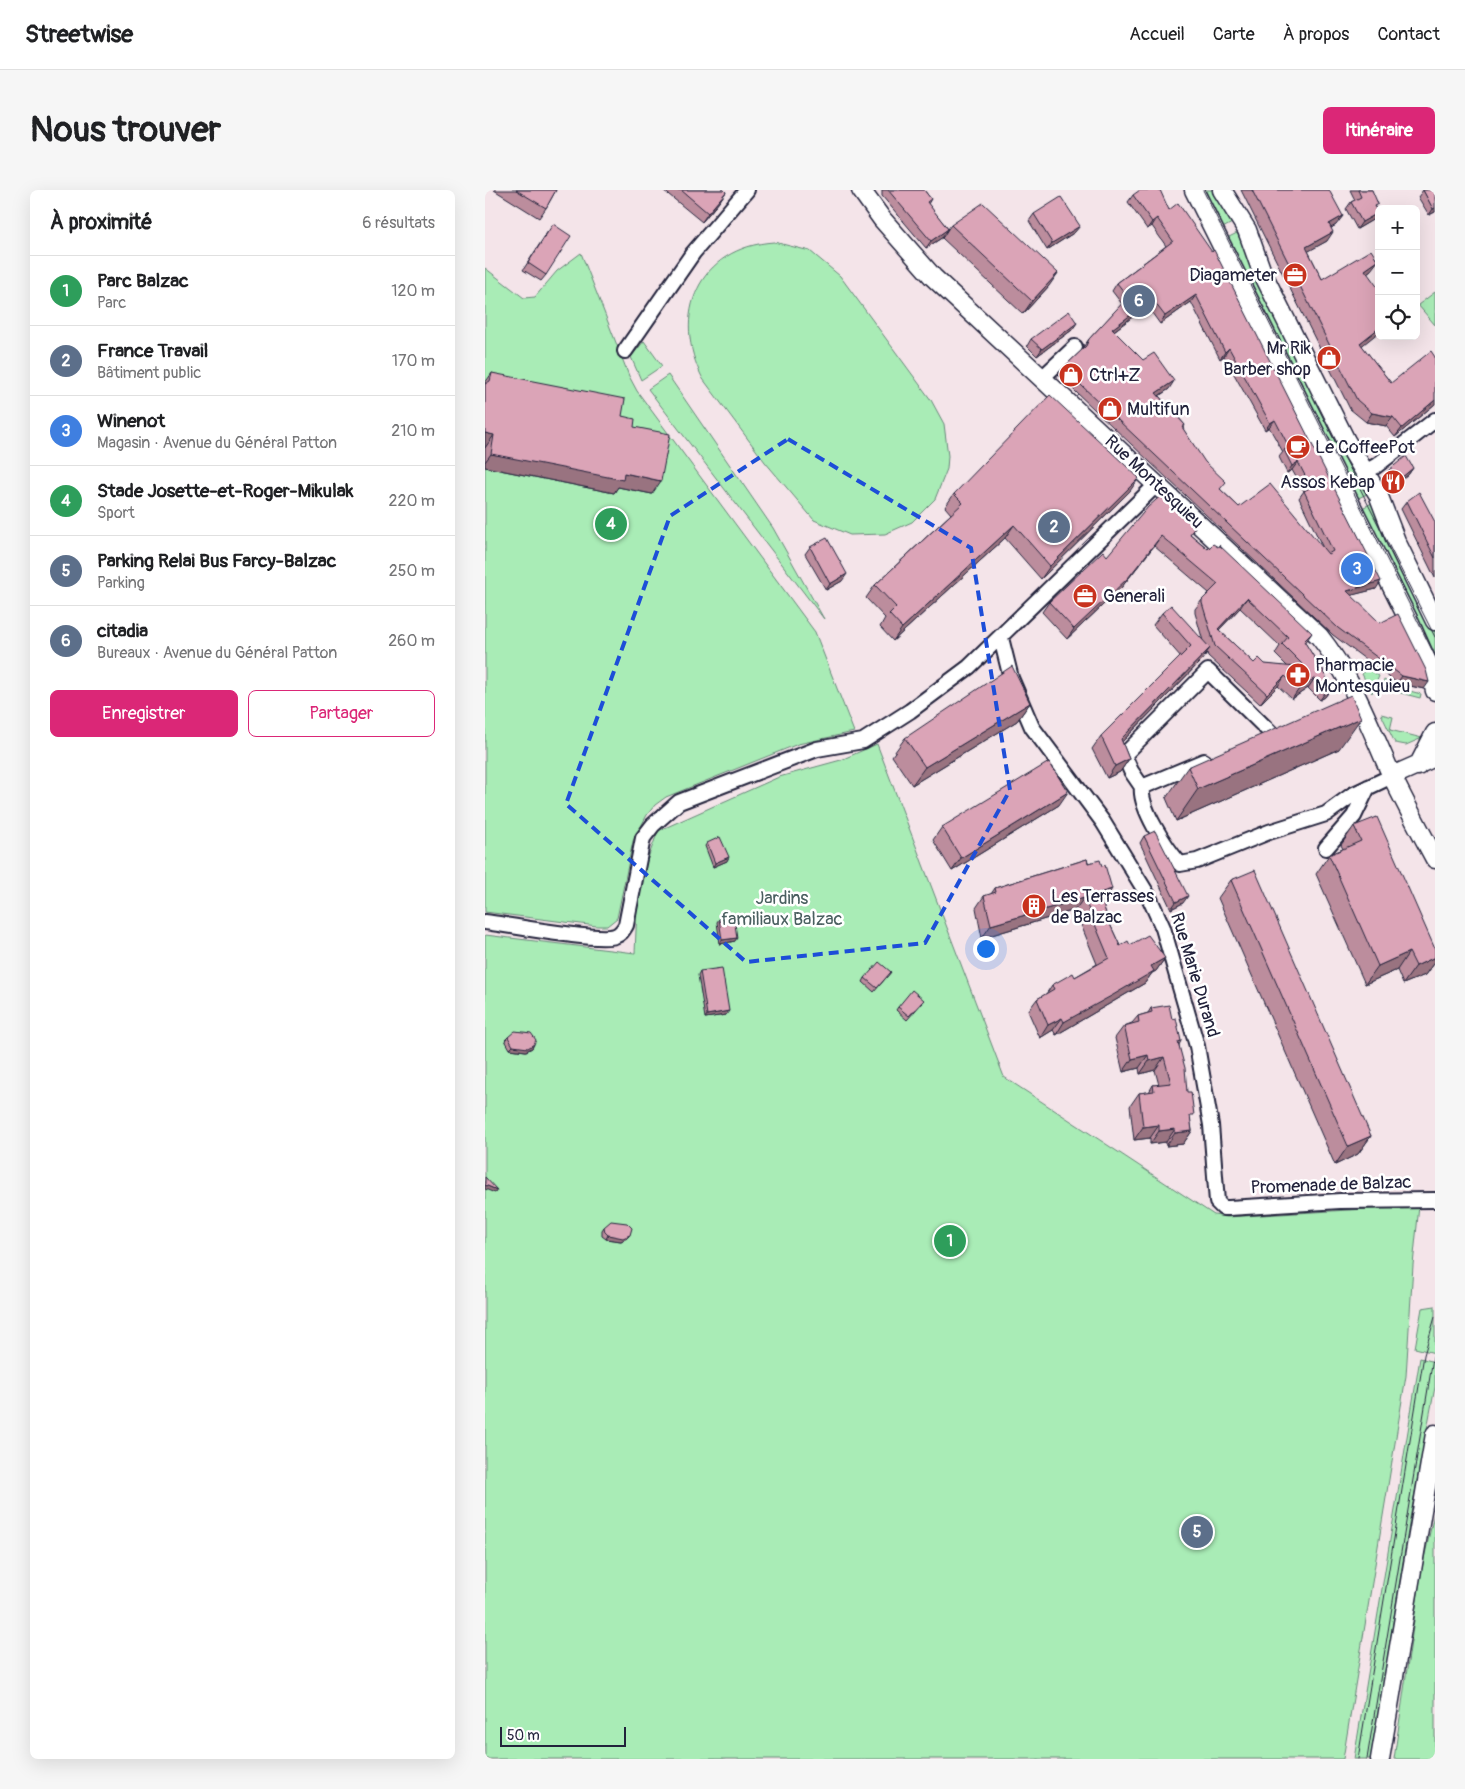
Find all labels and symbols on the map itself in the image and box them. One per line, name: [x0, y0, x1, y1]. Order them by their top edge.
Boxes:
office icon: Diagameter: [1282, 262, 1308, 288]
place label: Diagameter: [1189, 264, 1278, 287]
pin: 6: [1123, 282, 1155, 320]
place label: Mr Rik Barber shop: [1223, 337, 1311, 381]
shop icon: Mr Rik Barber shop: [1316, 345, 1342, 371]
shop icon: Ctrl+Z: [1058, 362, 1084, 388]
place label: Ctrl+Z: [1089, 364, 1141, 387]
shop icon: Multifun: [1097, 396, 1123, 422]
place label: Multifun: [1127, 398, 1190, 421]
street label: Rue Montesquieu: [1100, 430, 1208, 534]
cafe icon: Le CoffeePot: [1285, 434, 1311, 460]
place label: Le CoffeePot: [1315, 436, 1416, 459]
restaurant icon: Assos Kebap: [1380, 469, 1406, 495]
place label: Assos Kebap: [1280, 471, 1375, 494]
pin: 4: [595, 505, 627, 543]
pin: 2: [1038, 508, 1070, 546]
pin: 3: [1341, 550, 1373, 588]
office icon: Generali: [1072, 583, 1098, 609]
place label: Generali: [1103, 585, 1165, 608]
place label: Pharmacie Montesquieu: [1315, 654, 1410, 698]
pharmacy icon: Pharmacie Montesquieu: [1285, 662, 1311, 688]
place label: Les Terrasses de Balzac: [1051, 885, 1154, 929]
park label: Jardins familiaux Balzac: [721, 887, 843, 931]
building icon: Les Terrasses de Balzac: [1021, 893, 1047, 919]
street label: Rue Marie Durand: [1165, 910, 1225, 1040]
your location: [973, 936, 999, 962]
street label: Promenade de Balzac: [1250, 1171, 1412, 1199]
pin: 1: [934, 1222, 966, 1260]
pin: 5: [1181, 1513, 1213, 1551]
scale bar: [500, 1724, 626, 1747]

